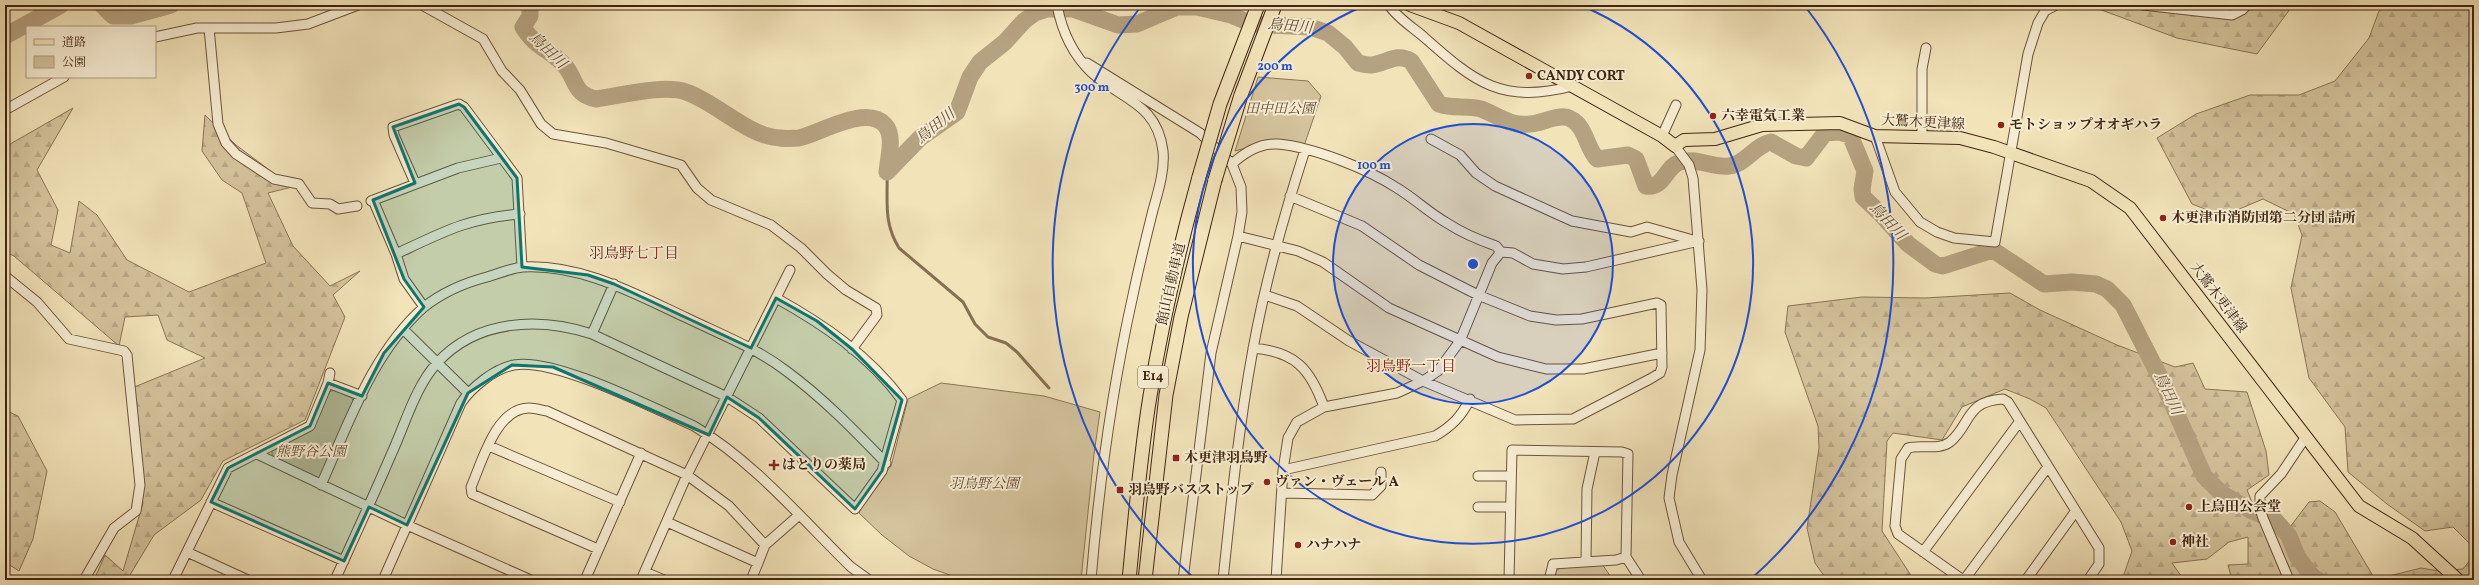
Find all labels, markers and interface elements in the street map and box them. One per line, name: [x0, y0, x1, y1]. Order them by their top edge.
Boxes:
water label: 鳥田川: [1267, 15, 1315, 40]
legend: [26, 26, 156, 78]
water label: 鳥田川: [524, 28, 572, 76]
text: 道路: [62, 35, 86, 51]
text: 公園: [62, 55, 86, 71]
text: 200 m: [1257, 59, 1293, 75]
place label: CANDY CORT: [1537, 67, 1625, 86]
marker: CANDY CORT: [1524, 71, 1534, 81]
text: 300 m: [1075, 80, 1110, 96]
park label: 田中田公園: [1245, 100, 1317, 119]
water label: 鳥田川: [912, 103, 962, 149]
place label: 六幸電気工業: [1721, 107, 1805, 126]
marker: 六幸電気工業: [1708, 111, 1718, 121]
street label: 大鷲木更津線: [1881, 111, 1965, 135]
place label: モトショップオオギハラ: [2009, 116, 2162, 135]
marker: モトショップオオギハラ: [1996, 120, 2006, 130]
text: 100 m: [1357, 158, 1391, 174]
water label: 鳥田川: [1864, 198, 1911, 247]
place label: 木更津市消防団第二分団 詰所: [2171, 209, 2356, 228]
marker: 木更津市消防団第二分団 詰所: [2158, 213, 2168, 223]
street label: 館山自動車道: [1153, 241, 1191, 327]
district label: 羽鳥野七丁目: [589, 244, 679, 265]
centre of rings: [1466, 257, 1480, 271]
street label: 大鷲木更津線: [2185, 259, 2251, 337]
district label: 羽鳥野一丁目: [1366, 357, 1456, 378]
road number: E14: [1138, 366, 1168, 388]
water label: 鳥田川: [2148, 369, 2187, 421]
park label: 熊野谷公園: [276, 443, 348, 462]
place label: 木更津羽鳥野: [1184, 449, 1268, 468]
marker: 木更津羽鳥野: [1171, 453, 1181, 463]
place label: はとりの薬局: [782, 456, 866, 475]
marker: はとりの薬局: [769, 460, 779, 470]
place label: ヴァン・ヴェール A: [1275, 473, 1399, 492]
park label: 羽鳥野公園: [949, 475, 1021, 494]
marker: ヴァン・ヴェール A: [1262, 477, 1272, 487]
place label: 羽鳥野バスストップ: [1128, 481, 1254, 500]
marker: 羽鳥野バスストップ: [1115, 485, 1125, 495]
place label: 上烏田公会堂: [2197, 498, 2281, 517]
marker: 上烏田公会堂: [2184, 502, 2194, 512]
place label: 神社: [2181, 533, 2209, 552]
place label: ハナハナ: [1306, 536, 1361, 555]
marker: 神社: [2168, 537, 2178, 547]
marker: ハナハナ: [1293, 540, 1303, 550]

